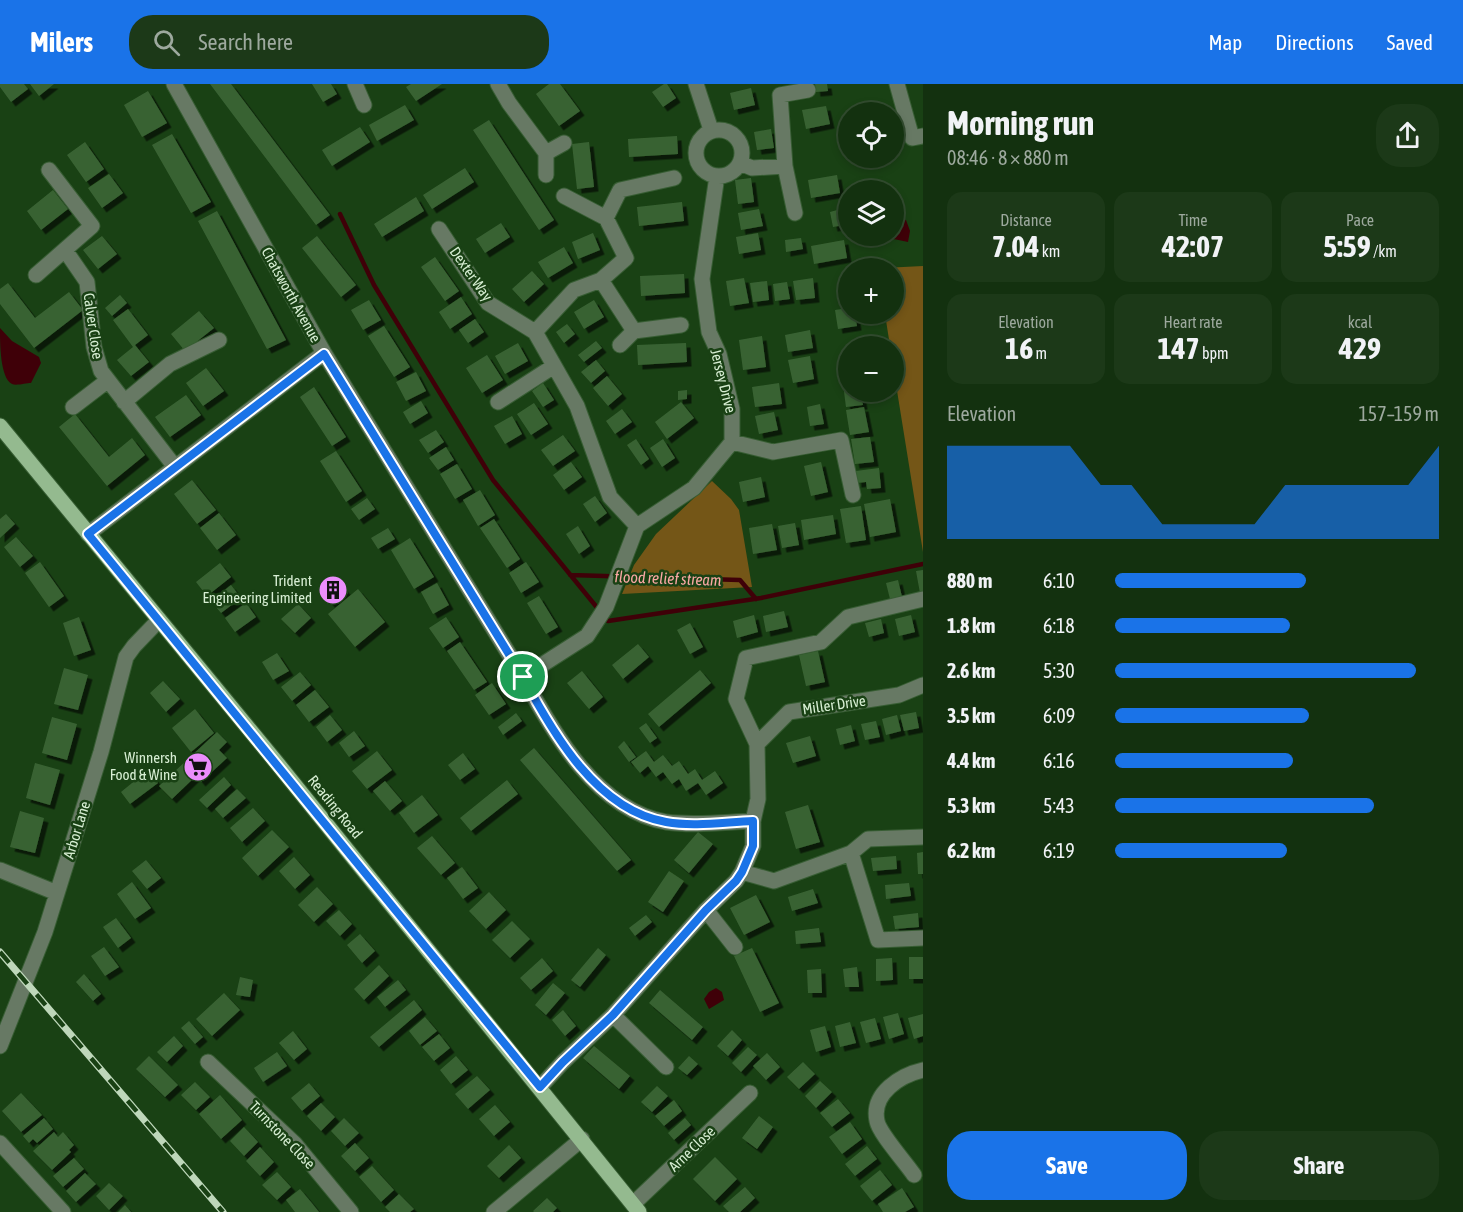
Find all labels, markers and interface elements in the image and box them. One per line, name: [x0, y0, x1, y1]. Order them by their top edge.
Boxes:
search box: [129, 15, 549, 69]
text: Milers: [30, 26, 93, 58]
icon: search: [150, 26, 183, 59]
text: Search here: [198, 29, 293, 55]
text: Map: [1208, 30, 1242, 54]
text: Directions: [1275, 30, 1354, 54]
text: Saved: [1387, 30, 1433, 54]
map controls: [838, 102, 904, 402]
button: locate: [838, 102, 904, 168]
text: Morning run: [947, 104, 1094, 142]
button: share: [1376, 104, 1439, 167]
text: 08:46 · 8 × 880 m: [947, 146, 1069, 169]
button: layers: [838, 180, 904, 246]
text: Distance: [1000, 211, 1052, 229]
text: Time: [1178, 211, 1208, 229]
text: Pace: [1346, 211, 1374, 229]
text: 7.04: [992, 229, 1039, 263]
text: 42:07: [1162, 229, 1224, 263]
text: 5:59: [1323, 229, 1371, 263]
text: km: [1039, 242, 1060, 260]
text: /km: [1371, 242, 1397, 260]
street label: Dexter Way: [447, 243, 496, 304]
street label: Chatsworth Avenue: [258, 244, 325, 345]
button: +: [838, 258, 904, 324]
street label: Calver Close: [80, 292, 107, 360]
text: Elevation: [998, 313, 1054, 331]
text: Heart rate: [1164, 313, 1222, 331]
text: kcal: [1348, 313, 1372, 331]
text: 16: [1005, 331, 1033, 365]
text: 147: [1157, 331, 1200, 365]
text: 429: [1339, 331, 1381, 365]
button: −: [838, 336, 904, 402]
text: m: [1033, 344, 1047, 362]
text: bpm: [1200, 344, 1229, 362]
street label: Jersey Drive: [707, 347, 740, 415]
text: Elevation: [947, 402, 1016, 425]
text: 157–159 m: [1358, 402, 1439, 425]
water label: flood relief stream: [614, 567, 722, 589]
text: 880 m: [947, 569, 992, 592]
text: 6:10: [1043, 569, 1075, 592]
place label: Trident Engineering Limited: [202, 572, 312, 606]
building icon: Trident Engineering Limited: [317, 574, 349, 606]
text: 1.8 km: [947, 614, 995, 637]
text: 6:18: [1043, 614, 1075, 637]
pin: [497, 651, 548, 702]
text: 2.6 km: [947, 659, 995, 682]
text: 5:30: [1043, 659, 1075, 682]
icon: arrive: [506, 660, 539, 693]
street label: Miller Drive: [801, 692, 867, 717]
text: 3.5 km: [947, 704, 995, 727]
text: 6:09: [1043, 704, 1075, 727]
place label: Winnersh Food & Wine: [110, 749, 177, 783]
text: 4.4 km: [947, 749, 995, 772]
text: 6:16: [1043, 749, 1075, 772]
supermarket icon: Winnersh Food & Wine: [182, 751, 214, 783]
street label: Reading Road: [305, 772, 366, 842]
text: 5.3 km: [947, 794, 995, 817]
text: 5:43: [1043, 794, 1075, 817]
street label: Arbor Lane: [60, 799, 93, 861]
text: 6.2 km: [947, 839, 995, 862]
text: 6:19: [1043, 839, 1075, 862]
street label: Turnstone Close: [246, 1097, 319, 1172]
street label: Arne Close: [665, 1122, 718, 1175]
button: Save: [947, 1131, 1187, 1200]
button: Share: [1199, 1131, 1439, 1200]

